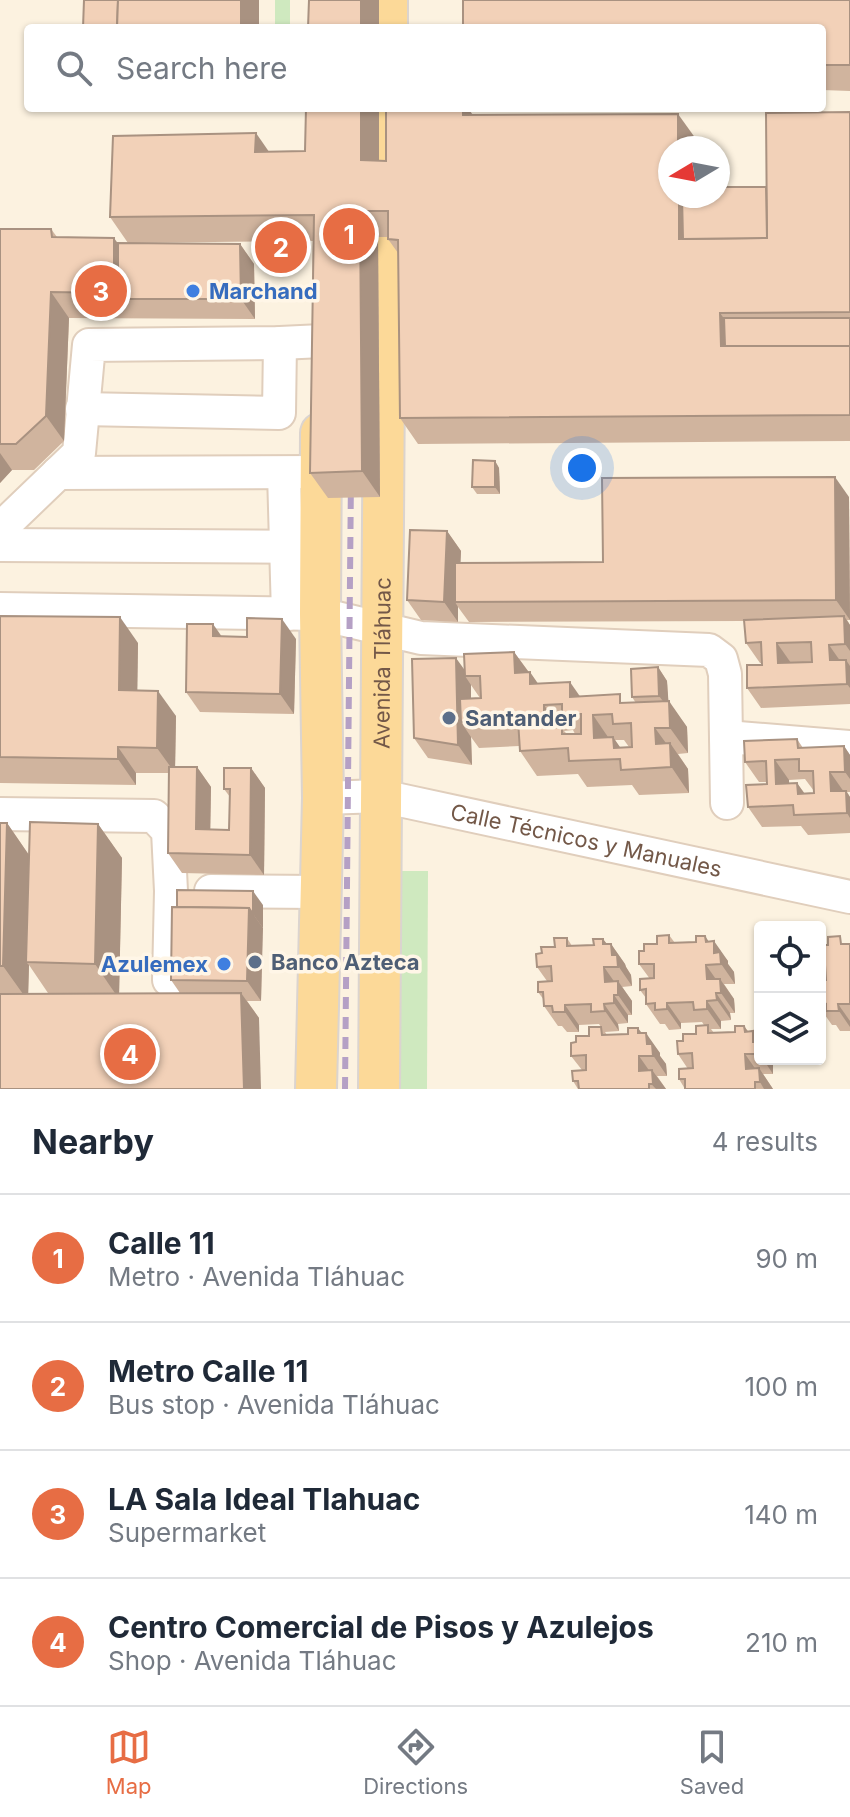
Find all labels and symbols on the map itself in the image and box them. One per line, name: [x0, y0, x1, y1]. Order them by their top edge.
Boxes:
north arrow: [658, 136, 730, 208]
pin: 1: [323, 204, 375, 264]
pin: 2: [255, 217, 307, 277]
pin: 3: [75, 261, 127, 321]
place label: Marchand: [209, 278, 318, 304]
marker: Marchand: [184, 282, 202, 300]
your location: [562, 448, 602, 488]
street label: Avenida Tláhuac: [368, 577, 396, 749]
place label: Santander: [465, 705, 576, 731]
marker: Santander: [440, 709, 458, 727]
street label: Calle Técnicos y Manuales: [448, 798, 724, 882]
place label: Banco Azteca: [271, 949, 420, 975]
place label: Azulemex: [101, 951, 208, 977]
marker: Banco Azteca: [246, 953, 264, 971]
marker: Azulemex: [215, 955, 233, 973]
pin: 4: [104, 1024, 156, 1084]

